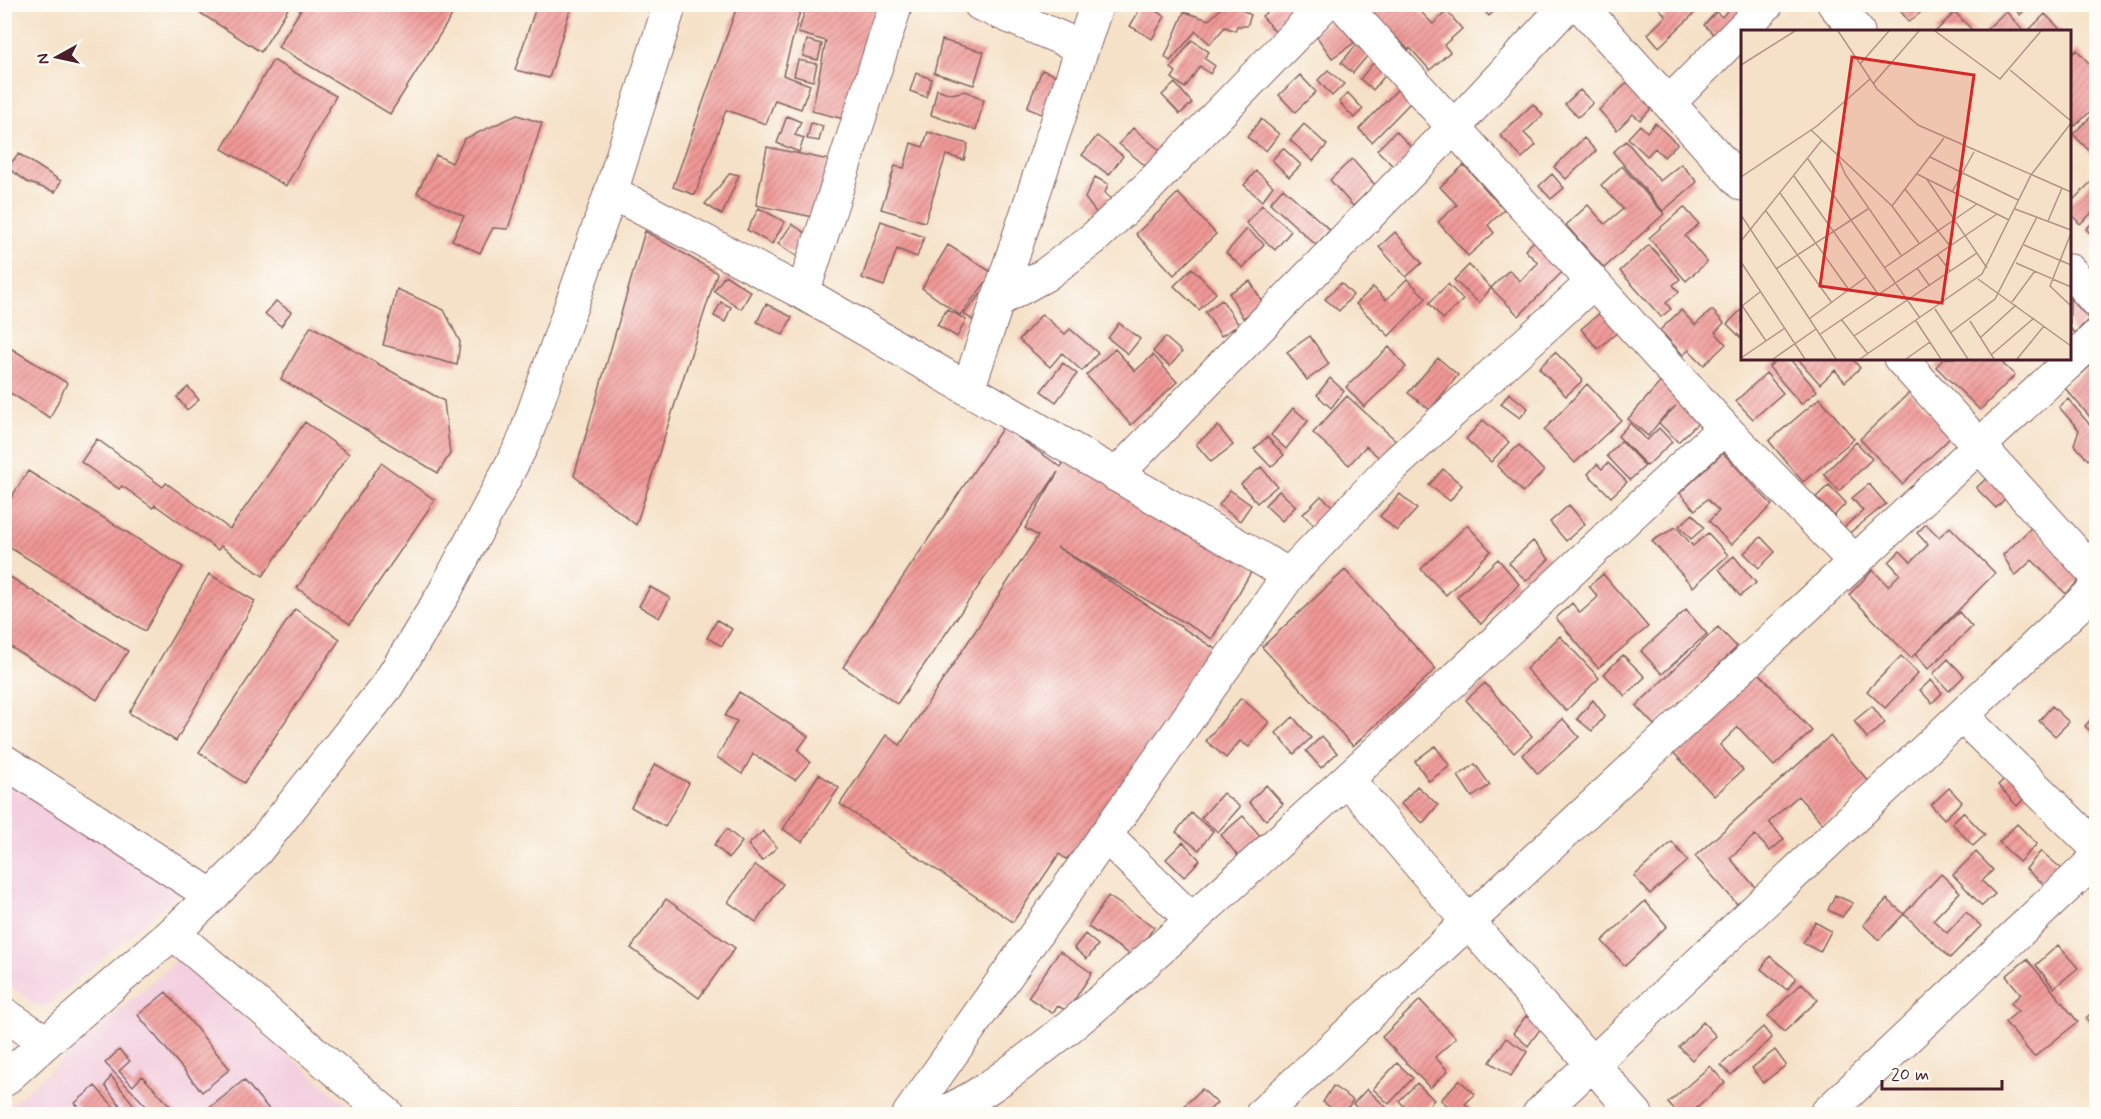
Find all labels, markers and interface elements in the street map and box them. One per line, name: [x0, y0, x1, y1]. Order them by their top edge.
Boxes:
north arrow: [27, 27, 87, 87]
inset map: [1741, 30, 2071, 360]
text: N: [32, 52, 55, 66]
scale bar: [1882, 1053, 2002, 1091]
text: 20 m: [1891, 1063, 1929, 1087]

